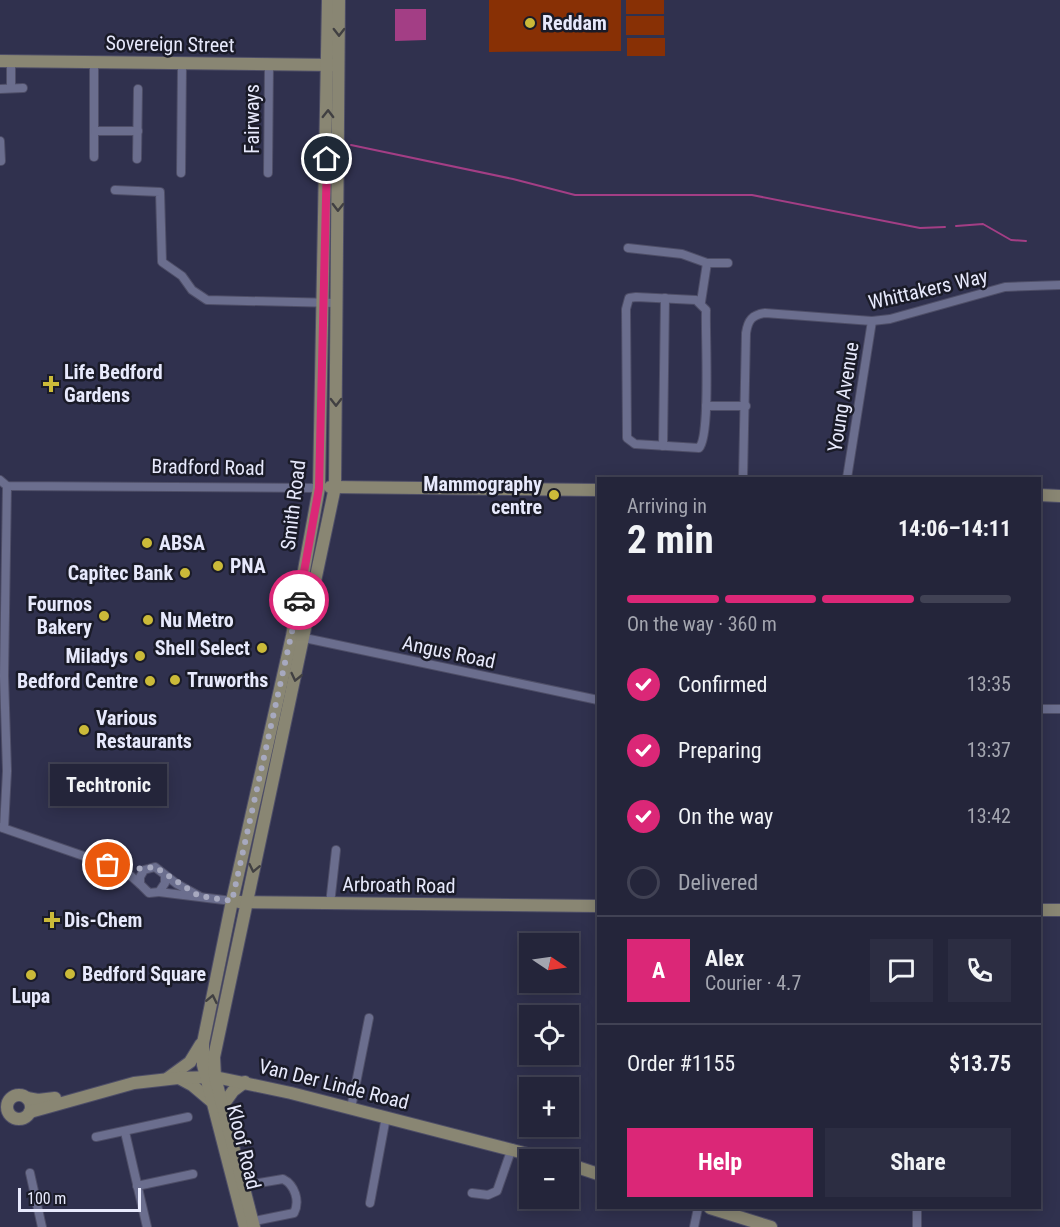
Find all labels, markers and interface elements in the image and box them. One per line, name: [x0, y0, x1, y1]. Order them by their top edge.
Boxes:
place label: Reddam: [542, 11, 607, 35]
marker: Reddam: [523, 16, 537, 30]
one-way arrow: [333, 28, 345, 37]
street label: Sovereign Street: [105, 31, 235, 57]
street label: Fairways: [240, 84, 264, 154]
one-way arrow: [321, 110, 334, 119]
pin: [301, 133, 352, 184]
icon: home: [310, 142, 343, 175]
one-way arrow: [332, 203, 345, 212]
street label: Whittakers Way: [866, 264, 990, 314]
street label: Young Avenue: [822, 340, 864, 454]
place label: Life Bedford Gardens: [64, 360, 163, 407]
marker: Life Bedford Gardens: [42, 375, 60, 393]
one-way arrow: [330, 398, 342, 407]
street label: Bradford Road: [151, 454, 265, 480]
street label: Smith Road: [276, 459, 310, 551]
place label: Mammography centre: [423, 472, 542, 519]
marker: Mammography centre: [547, 488, 561, 502]
text: Arriving in: [627, 494, 707, 518]
text: 14:06–14:11: [898, 516, 1011, 541]
text: 2 min: [627, 517, 714, 563]
place label: ABSA: [159, 531, 205, 555]
marker: ABSA: [140, 536, 154, 550]
place label: PNA: [230, 554, 266, 578]
marker: PNA: [211, 559, 225, 573]
place label: Capitec Bank: [68, 561, 173, 585]
marker: Capitec Bank: [178, 566, 192, 580]
courier: [269, 570, 329, 630]
icon: car: [283, 584, 316, 617]
place label: Fournos Bakery: [27, 592, 92, 639]
place label: Nu Metro: [160, 608, 234, 632]
marker: Fournos Bakery: [97, 609, 111, 623]
text: On the way · 360 m: [627, 612, 777, 636]
marker: Nu Metro: [141, 613, 155, 627]
street label: Angus Road: [400, 630, 498, 674]
place label: Shell Select: [155, 636, 250, 660]
marker: Shell Select: [255, 641, 269, 655]
place label: Miladys: [65, 644, 128, 668]
marker: Miladys: [133, 649, 147, 663]
place label: Truworths: [187, 668, 268, 692]
icon: check: [627, 668, 660, 701]
place label: Bedford Centre: [17, 669, 138, 693]
one-way arrow: [290, 672, 303, 682]
text: Confirmed: [678, 672, 767, 697]
text: 13:35: [967, 672, 1011, 696]
marker: Truworths: [168, 673, 182, 687]
marker: Bedford Centre: [143, 674, 157, 688]
place label: Various Restaurants: [96, 706, 192, 753]
marker: Various Restaurants: [77, 723, 91, 737]
icon: check: [627, 734, 660, 767]
text: Preparing: [678, 738, 762, 763]
text: 13:37: [967, 738, 1011, 762]
callout: Techtronic: [50, 763, 166, 805]
text: Techtronic: [66, 773, 151, 797]
icon: check: [627, 800, 660, 833]
text: On the way: [678, 804, 773, 829]
text: 13:42: [967, 804, 1011, 828]
pin: [82, 839, 133, 890]
icon: bag: [91, 848, 124, 881]
one-way arrow: [248, 863, 261, 873]
text: Delivered: [678, 870, 758, 895]
street label: Arbroath Road: [342, 872, 456, 898]
place label: Dis-Chem: [64, 908, 142, 932]
marker: Dis-Chem: [45, 913, 59, 927]
north arrow: [519, 933, 579, 993]
map controls: [519, 933, 579, 1209]
button: chat: [870, 939, 933, 1002]
button: phone: [948, 939, 1011, 1002]
text: Alex: [705, 946, 744, 971]
text: A: [652, 958, 665, 983]
place label: Bedford Square: [82, 962, 206, 986]
marker: Bedford Square: [63, 967, 77, 981]
marker: Lupa: [24, 968, 38, 982]
text: Courier · 4.7: [705, 971, 801, 995]
place label: Lupa: [12, 984, 50, 1008]
one-way arrow: [205, 994, 218, 1004]
button: locate: [519, 1005, 579, 1065]
text: Order #1155: [627, 1051, 735, 1076]
text: $13.75: [949, 1051, 1011, 1076]
street label: Van Der Linde Road: [256, 1054, 412, 1114]
button: +: [519, 1077, 579, 1137]
street label: Kloof Road: [222, 1102, 266, 1192]
button: Help: [627, 1128, 813, 1197]
button: Share: [825, 1128, 1011, 1197]
button: −: [519, 1149, 579, 1209]
scale bar: [18, 1185, 141, 1212]
text: 100 m: [27, 1189, 66, 1208]

